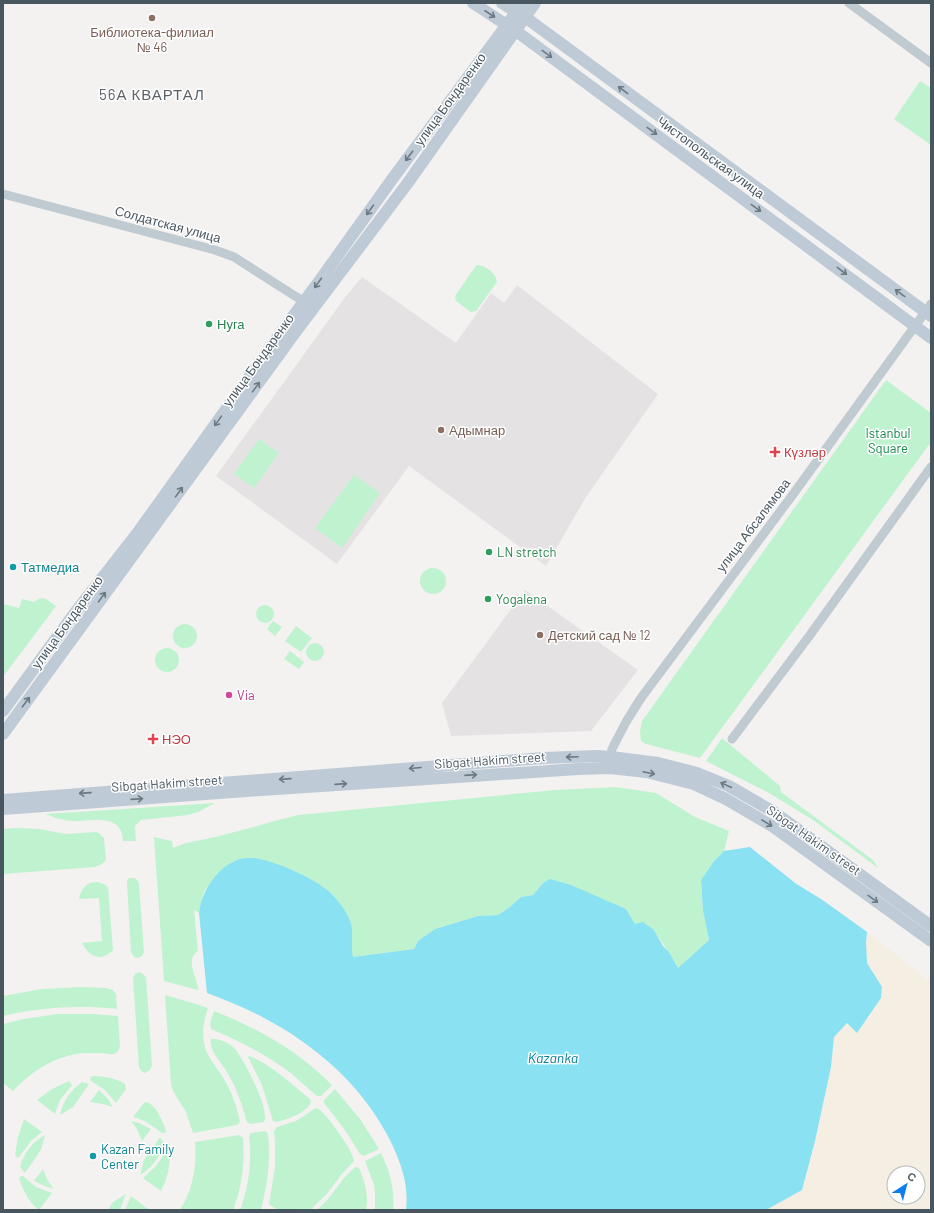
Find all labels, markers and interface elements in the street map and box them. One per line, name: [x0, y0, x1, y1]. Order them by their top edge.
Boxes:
one-way arrow: [484, 10, 495, 18]
marker: Библиотека-филиал № 46: [147, 13, 157, 23]
place label: Библиотека-филиал № 46: [90, 24, 214, 55]
street label: улица Бондаренко: [411, 49, 489, 149]
one-way arrow: [541, 50, 552, 58]
district label: 56А КВАРТАЛ: [99, 85, 205, 103]
one-way arrow: [618, 86, 629, 94]
street label: Чистопольская улица: [654, 113, 768, 202]
one-way arrow: [646, 127, 657, 135]
one-way arrow: [405, 150, 413, 161]
street label: Солдатская улица: [113, 202, 224, 246]
one-way arrow: [366, 204, 374, 215]
one-way arrow: [751, 204, 762, 212]
one-way arrow: [836, 267, 847, 276]
one-way arrow: [314, 277, 322, 288]
one-way arrow: [894, 289, 905, 297]
street label: улица Бондаренко: [219, 310, 297, 410]
place label: Нуга: [217, 316, 245, 332]
marker: Нуга: [204, 319, 214, 329]
one-way arrow: [251, 382, 260, 393]
one-way arrow: [214, 416, 222, 427]
place label: Адымнар: [449, 422, 505, 438]
marker: Адымнар: [436, 425, 446, 435]
park label: Istanbul Square: [865, 425, 911, 456]
place label: Күзләр: [784, 444, 826, 460]
marker: Күзләр: [769, 446, 781, 458]
street label: улица Абсалямова: [713, 475, 794, 575]
one-way arrow: [175, 487, 183, 498]
place label: LN stretch: [497, 544, 557, 560]
marker: LN stretch: [484, 547, 494, 557]
place label: Татмедиа: [21, 559, 80, 575]
marker: Татмедиа: [8, 562, 18, 572]
street label: улица Бондаренко: [28, 572, 106, 672]
place label: Yogalena: [496, 591, 547, 607]
one-way arrow: [98, 592, 106, 603]
marker: Yogalena: [483, 594, 493, 604]
place label: Детский сад № 12: [548, 627, 651, 643]
marker: Детский сад № 12: [535, 630, 545, 640]
place label: Via: [237, 687, 255, 703]
marker: Via: [224, 690, 234, 700]
one-way arrow: [21, 697, 30, 708]
place label: НЭО: [162, 731, 191, 747]
marker: НЭО: [147, 733, 159, 745]
street label: Sibgat Hakim street: [434, 748, 546, 772]
one-way arrow: [566, 754, 579, 761]
one-way arrow: [409, 765, 422, 772]
one-way arrow: [642, 770, 655, 778]
street label: Sibgat Hakim street: [111, 771, 223, 795]
one-way arrow: [464, 772, 477, 779]
one-way arrow: [279, 775, 292, 782]
one-way arrow: [334, 780, 347, 787]
one-way arrow: [720, 781, 732, 788]
one-way arrow: [79, 790, 92, 797]
one-way arrow: [130, 795, 143, 802]
street label: Sibgat Hakim street: [764, 802, 864, 878]
one-way arrow: [762, 819, 773, 828]
one-way arrow: [867, 895, 878, 903]
water label: Kazanka: [528, 1049, 578, 1066]
place label: Kazan Family Center: [101, 1141, 174, 1172]
marker: Kazan Family Center: [88, 1151, 98, 1161]
north arrow: [886, 1165, 926, 1205]
text: С: [905, 1169, 919, 1184]

